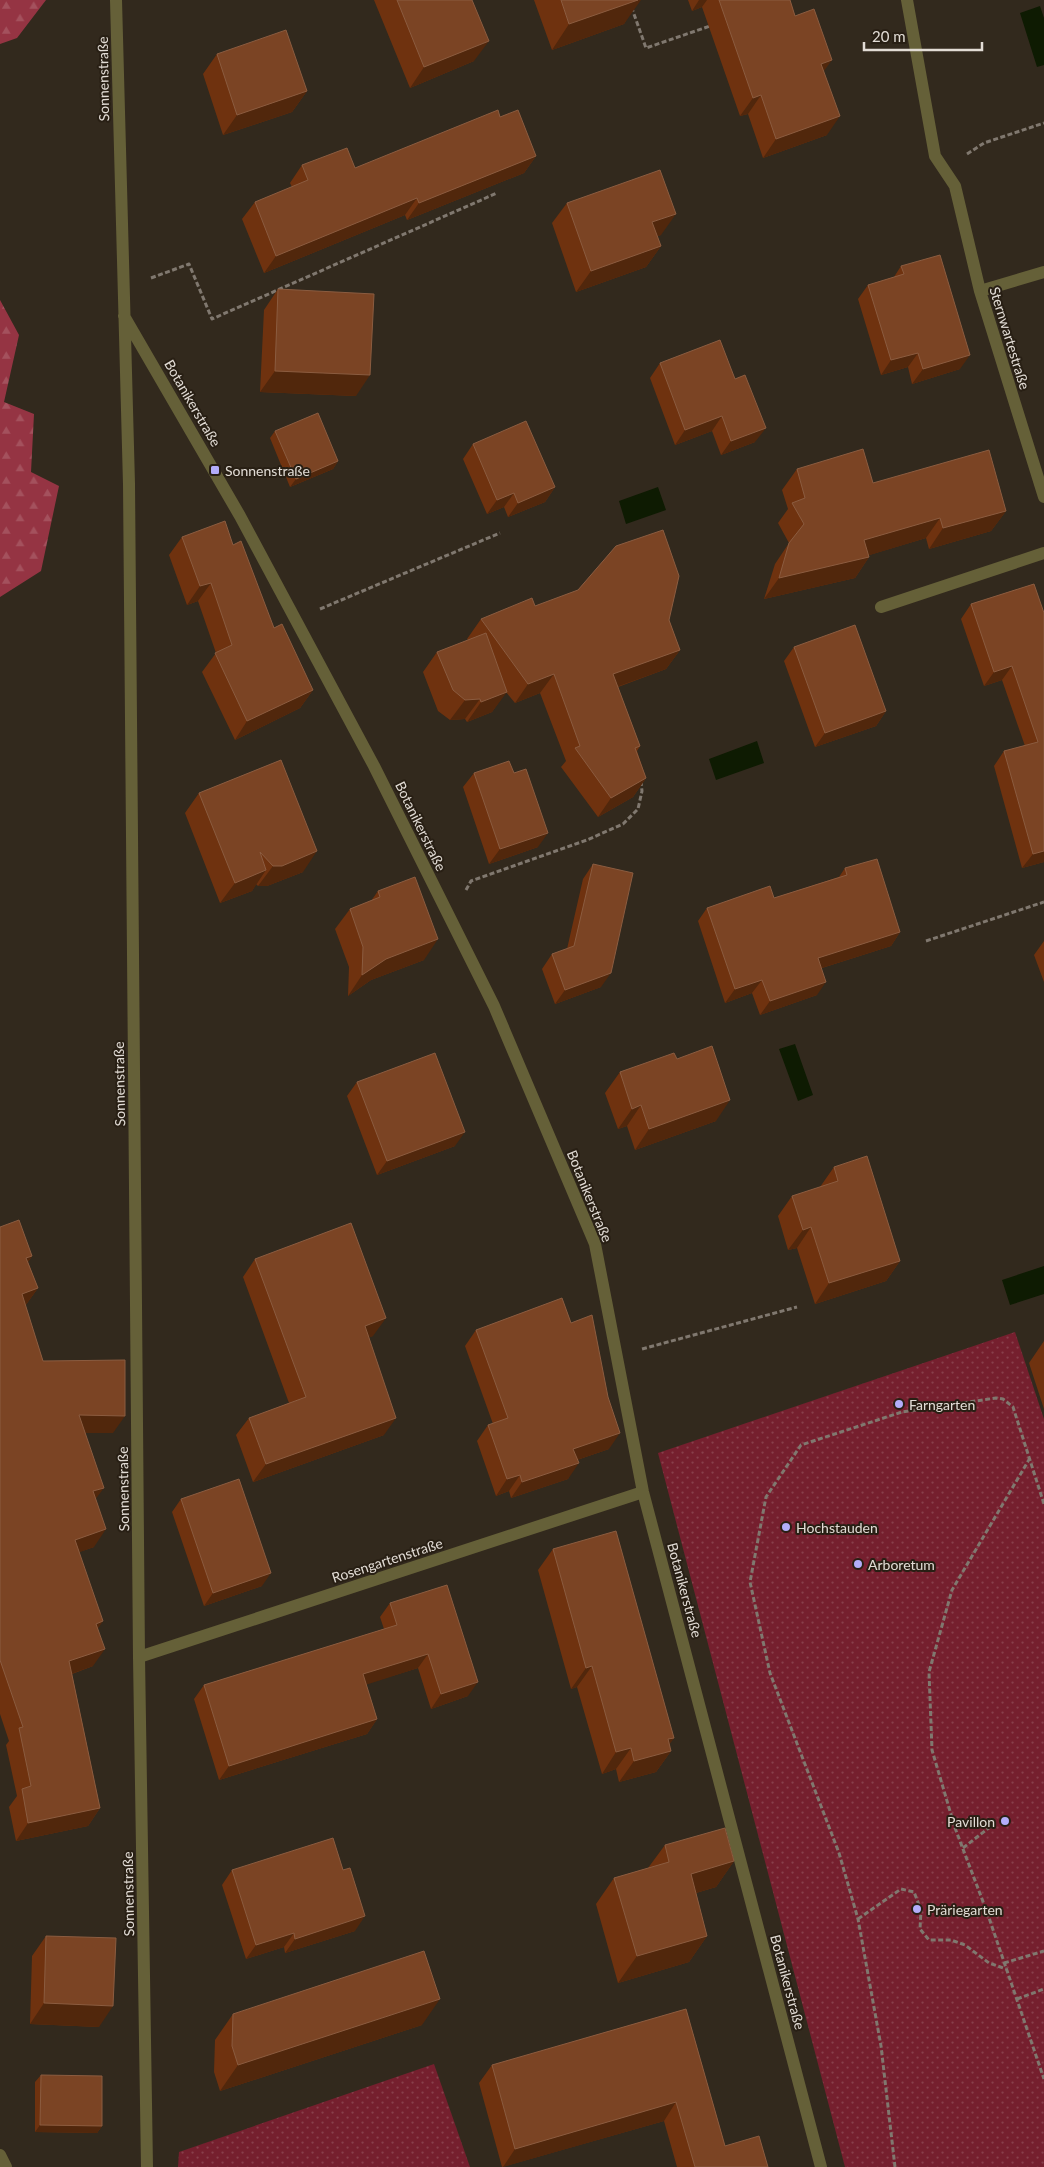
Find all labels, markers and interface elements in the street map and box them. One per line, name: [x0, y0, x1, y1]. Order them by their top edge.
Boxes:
scale bar: [864, 20, 982, 52]
text: 20 m: [872, 27, 906, 45]
street label: Sonnenstraße: [94, 36, 112, 122]
street label: Sternwartestraße: [986, 285, 1034, 391]
street label: Botanikerstraße: [161, 356, 225, 450]
place label: Sonnenstraße: [225, 462, 310, 479]
marker: Sonnenstraße: [209, 464, 221, 476]
street label: Botanikerstraße: [392, 778, 450, 874]
street label: Sonnenstraße: [110, 1041, 128, 1127]
street label: Botanikerstraße: [564, 1148, 616, 1244]
place label: Farngarten: [909, 1396, 975, 1413]
marker: Farngarten: [893, 1398, 905, 1410]
street label: Sonnenstraße: [114, 1446, 132, 1532]
place label: Hochstauden: [796, 1519, 878, 1536]
marker: Hochstauden: [780, 1521, 792, 1533]
street label: Rosengartenstraße: [329, 1534, 445, 1586]
street label: Botanikerstraße: [664, 1541, 706, 1639]
place label: Arboretum: [868, 1556, 935, 1573]
marker: Arboretum: [852, 1558, 864, 1570]
place label: Pavillon: [947, 1813, 995, 1830]
marker: Pavillon: [999, 1815, 1011, 1827]
street label: Sonnenstraße: [119, 1851, 137, 1937]
place label: Präriegarten: [927, 1901, 1003, 1918]
marker: Präriegarten: [911, 1903, 923, 1915]
street label: Botanikerstraße: [767, 1933, 809, 2031]

